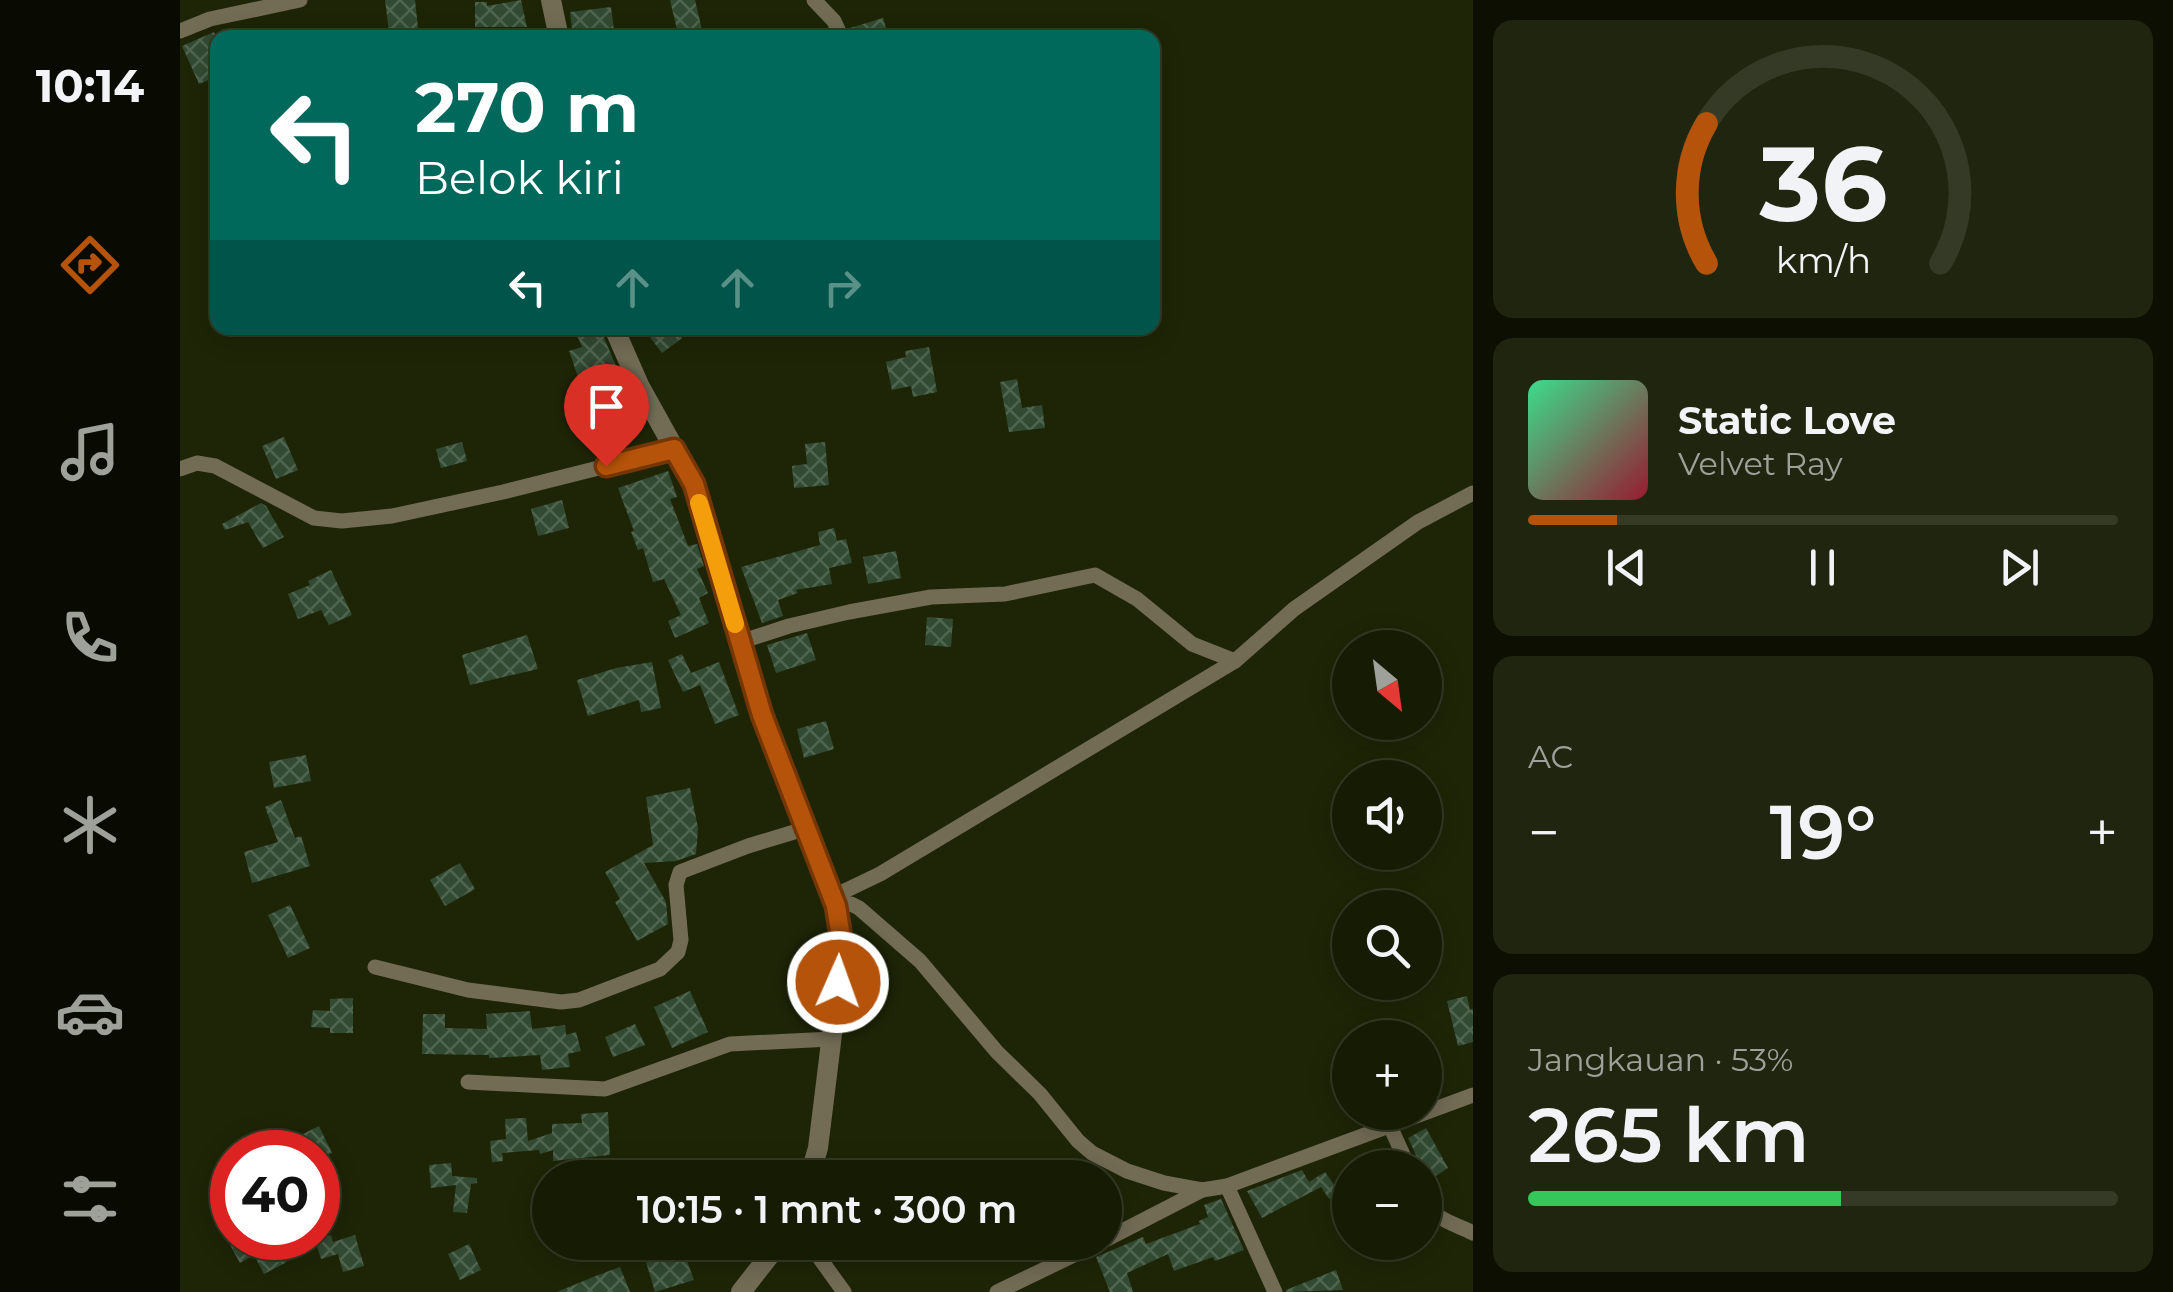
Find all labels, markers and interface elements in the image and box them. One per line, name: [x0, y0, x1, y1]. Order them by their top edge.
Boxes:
text: 10:14: [36, 58, 144, 113]
text: 270 m: [415, 64, 639, 150]
icon: left: [250, 70, 380, 200]
text: 36: [1758, 120, 1887, 247]
text: Belok kiri: [415, 150, 624, 205]
icon: directions: [55, 230, 125, 300]
text: km/h: [1775, 238, 1871, 282]
icon: left: [500, 260, 555, 315]
icon: ahead: [605, 260, 660, 315]
icon: ahead: [710, 260, 765, 315]
icon: right: [815, 260, 870, 315]
pin: [564, 364, 649, 467]
icon: arrive: [579, 379, 634, 434]
text: Static Love: [1678, 397, 1896, 444]
icon: music: [55, 417, 125, 487]
text: Velvet Ray: [1678, 444, 1843, 483]
icon: previous: [1599, 540, 1654, 595]
icon: pause: [1795, 540, 1850, 595]
icon: next: [1992, 540, 2047, 595]
icon: phone: [55, 603, 125, 673]
north arrow: [1332, 630, 1442, 740]
map controls: [1332, 630, 1442, 1260]
text: AC: [1528, 737, 1573, 776]
button: sound: [1332, 760, 1442, 870]
text: 19°: [1769, 786, 1877, 878]
icon: climate: [55, 790, 125, 860]
text: −: [1528, 799, 1560, 866]
text: +: [2086, 799, 2118, 866]
button: search: [1332, 890, 1442, 1000]
position arrow: [786, 930, 890, 1034]
icon: car: [55, 977, 125, 1047]
button: +: [1332, 1020, 1442, 1130]
text: Jangkauan · 53%: [1528, 1040, 1793, 1079]
text: 265 km: [1528, 1089, 1809, 1181]
speed limit sign: 40: [210, 1130, 340, 1260]
button: −: [1332, 1150, 1442, 1260]
icon: filters: [55, 1164, 125, 1234]
text: 10:15 · 1 mnt · 300 m: [637, 1186, 1017, 1233]

